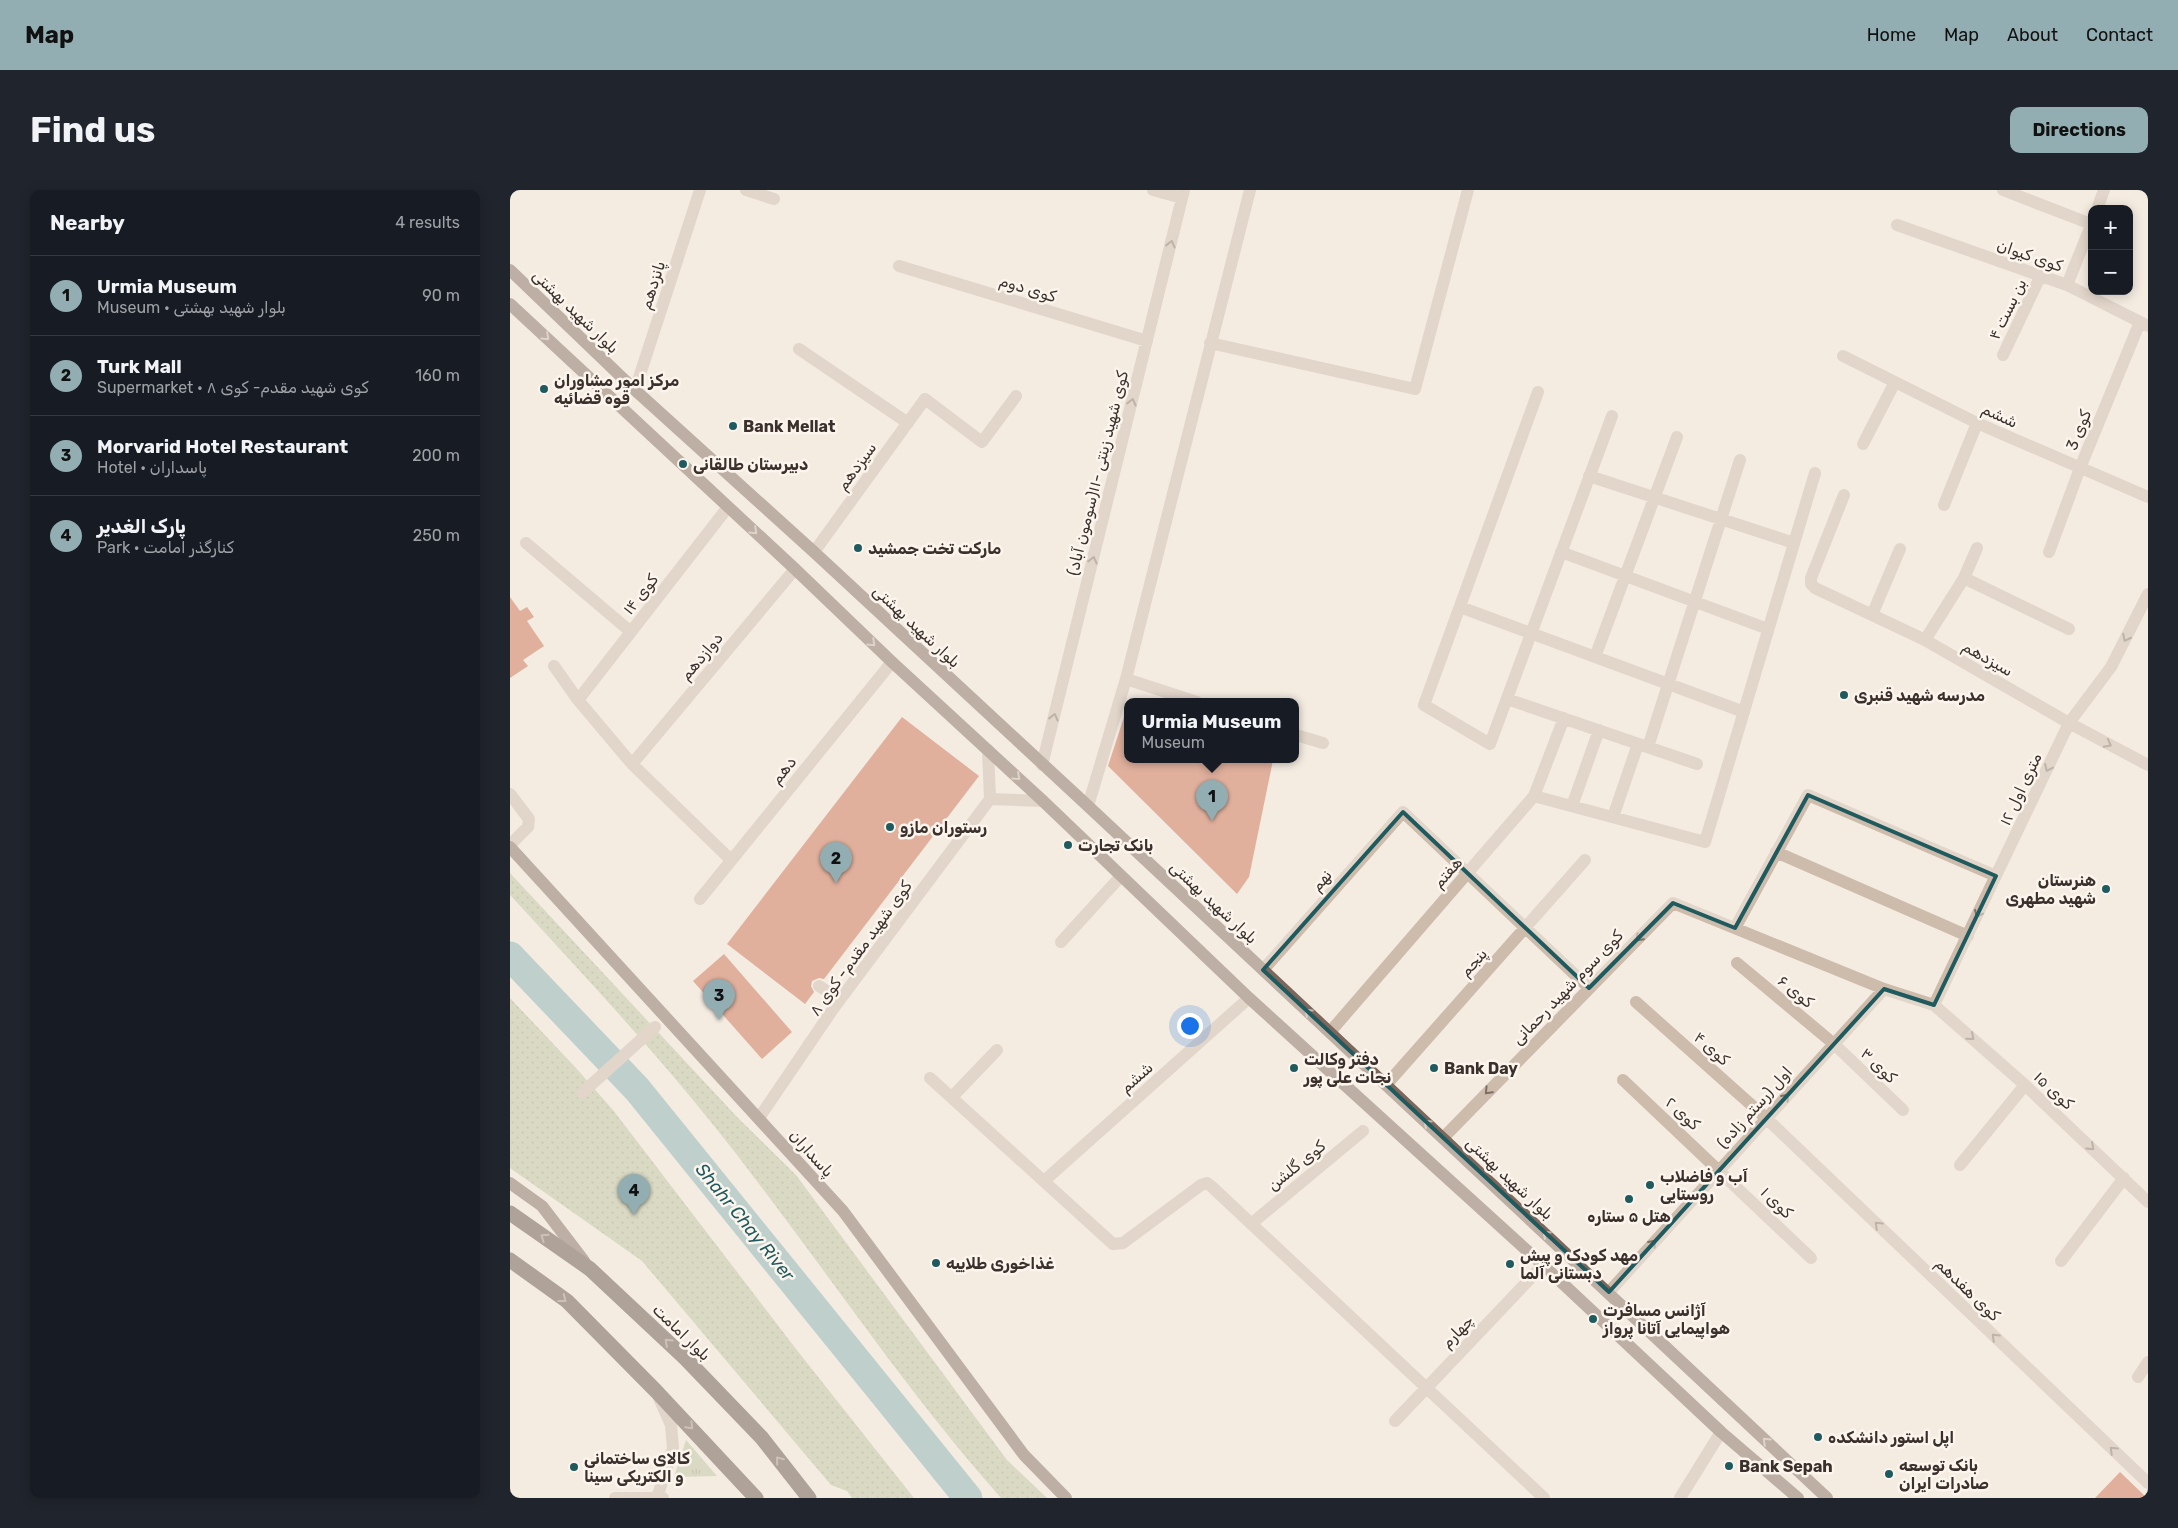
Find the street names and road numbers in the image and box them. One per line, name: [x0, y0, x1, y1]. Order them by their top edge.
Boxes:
street label: کوی کیوان: [1994, 235, 2066, 277]
street label: پانزدهم: [636, 258, 670, 312]
street label: بلوار شهید بهشتی: [528, 265, 623, 358]
street label: کوی دوم: [997, 271, 1059, 307]
street label: بن بست ۴: [1985, 276, 2030, 343]
street label: کوی شهید زینتی -۱۱(سومون آباد): [1063, 368, 1133, 578]
street label: ششم: [1978, 399, 2021, 433]
street label: کوی 3: [2062, 407, 2096, 453]
street label: سیزدهم: [833, 438, 881, 495]
street label: کوی ۱۴: [619, 570, 663, 619]
street label: بلوار شهید بهشتی: [868, 581, 964, 672]
street label: دوازدهم: [676, 628, 728, 685]
street label: سیزدهم: [1959, 636, 2016, 681]
street label: ۱۲ متری اول: [1995, 750, 2046, 829]
street label: دهم: [766, 753, 801, 789]
street label: هفتم: [1429, 853, 1467, 892]
street label: بلوار شهید بهشتی: [1165, 857, 1261, 948]
street label: نهم: [1307, 866, 1337, 896]
street label: کوی شهید مقدم- کوی ۸: [805, 876, 917, 1020]
street label: کوی سوم شهید رحمانی: [1508, 926, 1628, 1049]
street label: پنجم: [1456, 944, 1492, 981]
street label: کوی ۶: [1773, 971, 1818, 1013]
street label: کوی ۴: [1689, 1028, 1734, 1070]
street label: کوی ۳: [1856, 1044, 1901, 1088]
street label: ششم: [1116, 1058, 1157, 1098]
street label: اول (رستم زاده): [1713, 1063, 1797, 1153]
street label: کوی ۱۵: [2029, 1067, 2078, 1115]
street label: کوی ۲: [1661, 1093, 1704, 1135]
street label: پاسداران: [785, 1126, 838, 1182]
street label: بلوار شهید بهشتی: [1461, 1133, 1557, 1224]
street label: کوی گلشن: [1263, 1136, 1330, 1195]
street label: کوی ۱: [1756, 1183, 1797, 1223]
street label: کوی هفدهم: [1931, 1254, 2004, 1326]
street label: بلوار امامت: [648, 1300, 715, 1365]
street label: چهارم: [1437, 1311, 1478, 1352]

